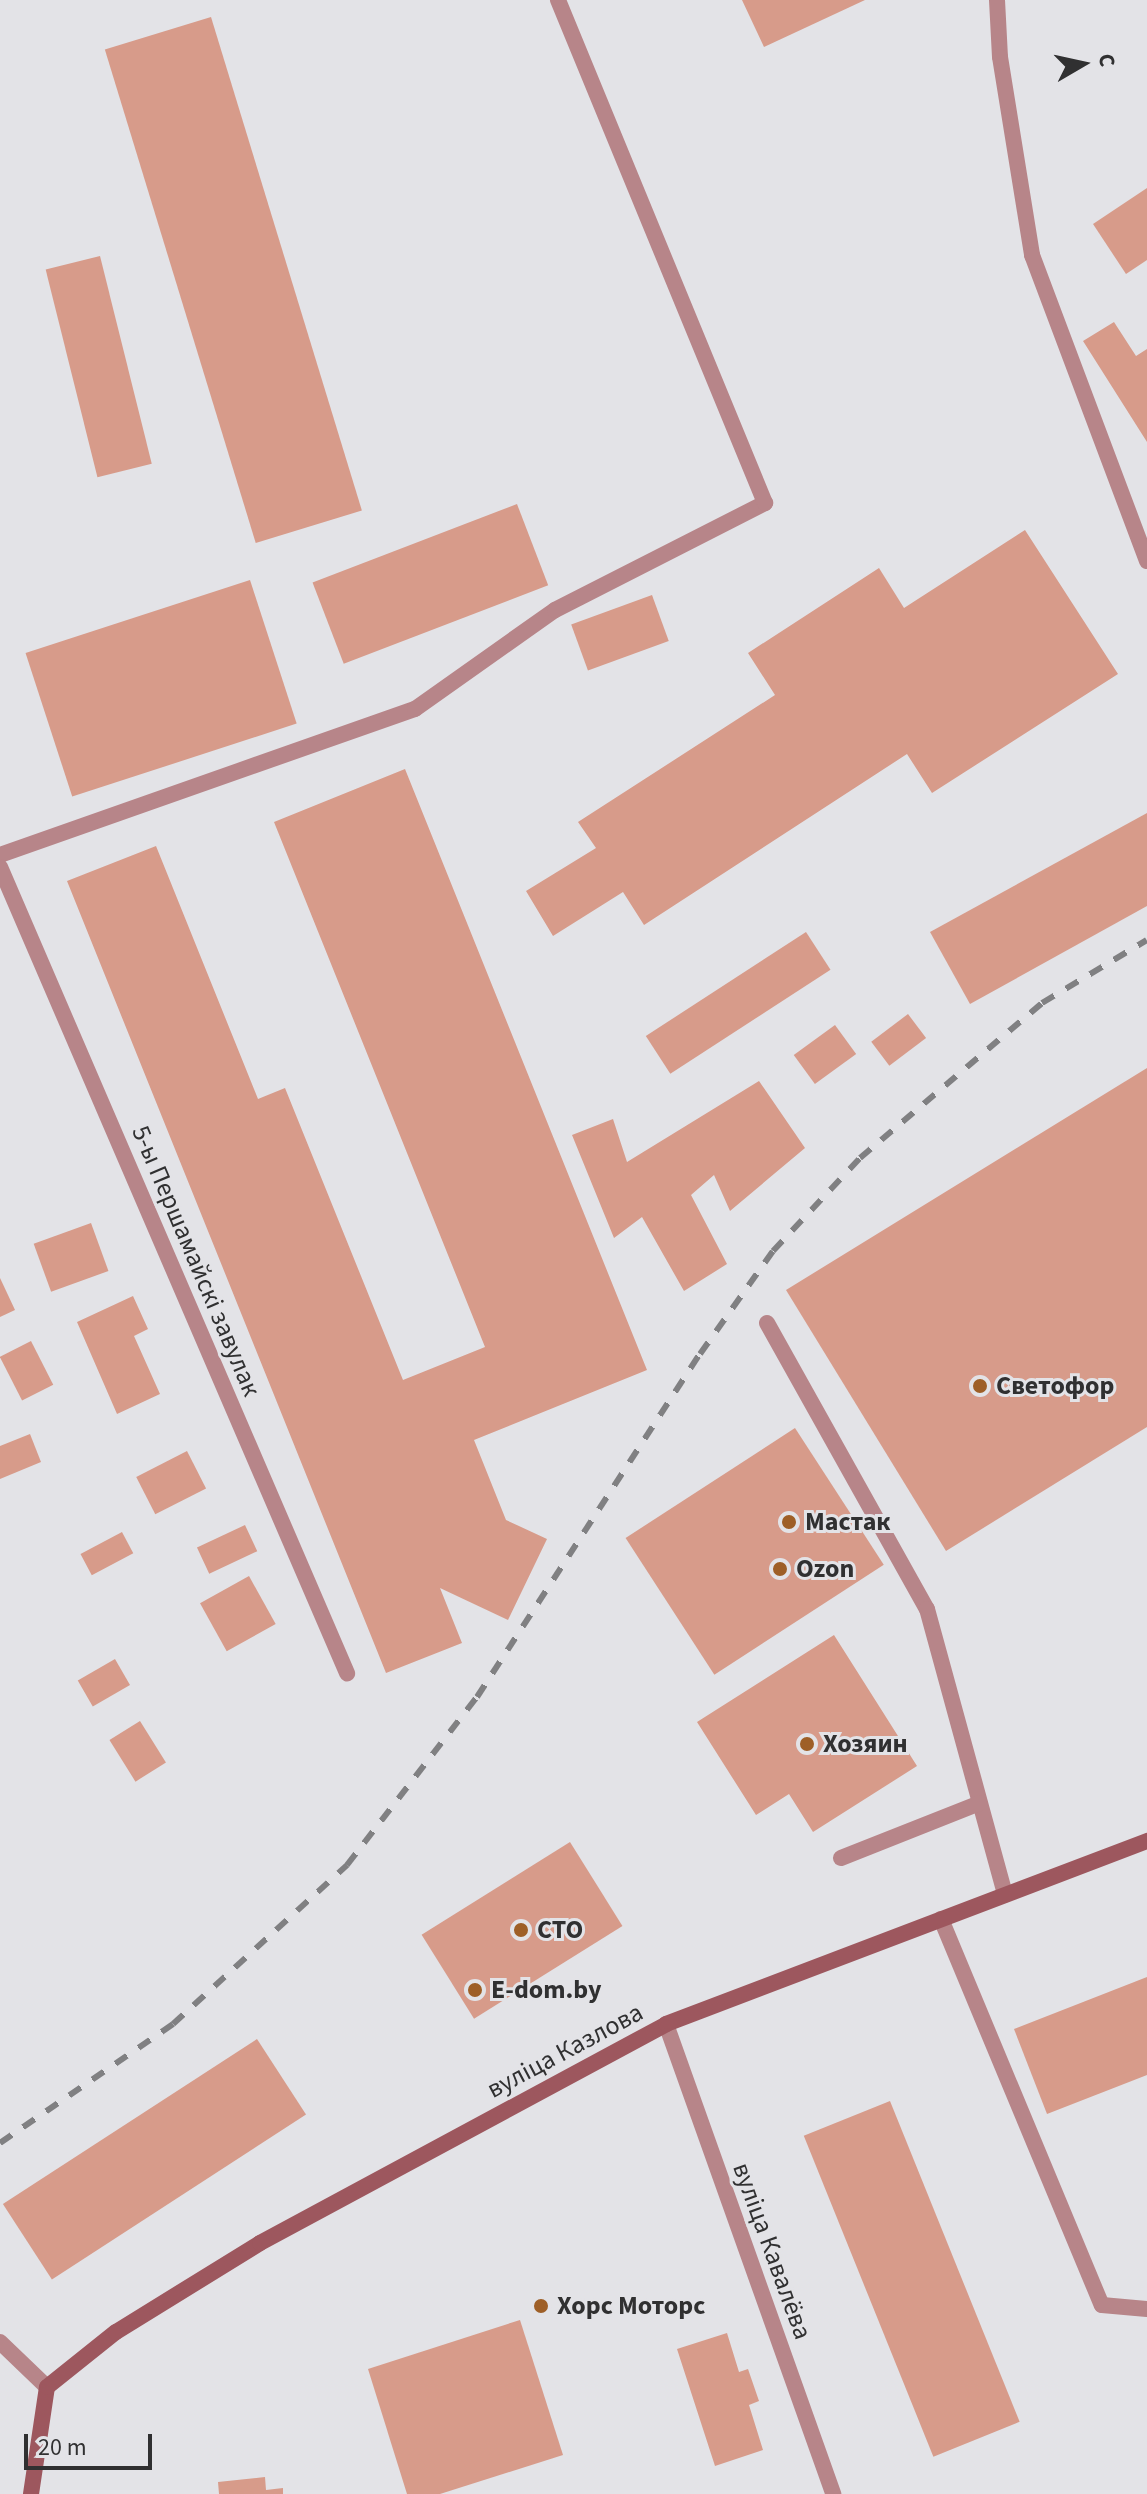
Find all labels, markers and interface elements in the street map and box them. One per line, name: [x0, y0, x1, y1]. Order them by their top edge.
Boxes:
north arrow: [1043, 24, 1123, 104]
text: С: [1090, 51, 1124, 69]
street label: 5-ы Першамайскі завулак: [125, 1121, 267, 1401]
place label: Светофор: [996, 1370, 1114, 1402]
marker: Светофор: [971, 1377, 989, 1395]
place label: Мастак: [805, 1506, 891, 1538]
marker: Мастак: [780, 1513, 798, 1531]
place label: Ozon: [796, 1553, 854, 1585]
marker: Ozon: [771, 1560, 789, 1578]
place label: Хозяин: [823, 1728, 908, 1760]
marker: Хозяин: [798, 1735, 816, 1753]
place label: СТО: [537, 1914, 583, 1946]
marker: СТО: [512, 1921, 530, 1939]
place label: E-dom.by: [491, 1974, 602, 2006]
marker: E-dom.by: [466, 1981, 484, 1999]
street label: вуліца Казлова: [482, 1997, 648, 2105]
street label: вуліца Кавалёва: [726, 2158, 818, 2344]
place label: Хорс Моторс: [557, 2290, 705, 2322]
marker: Хорс Моторс: [532, 2297, 550, 2315]
scale bar: [28, 2418, 156, 2468]
text: 20 m: [38, 2430, 87, 2465]

